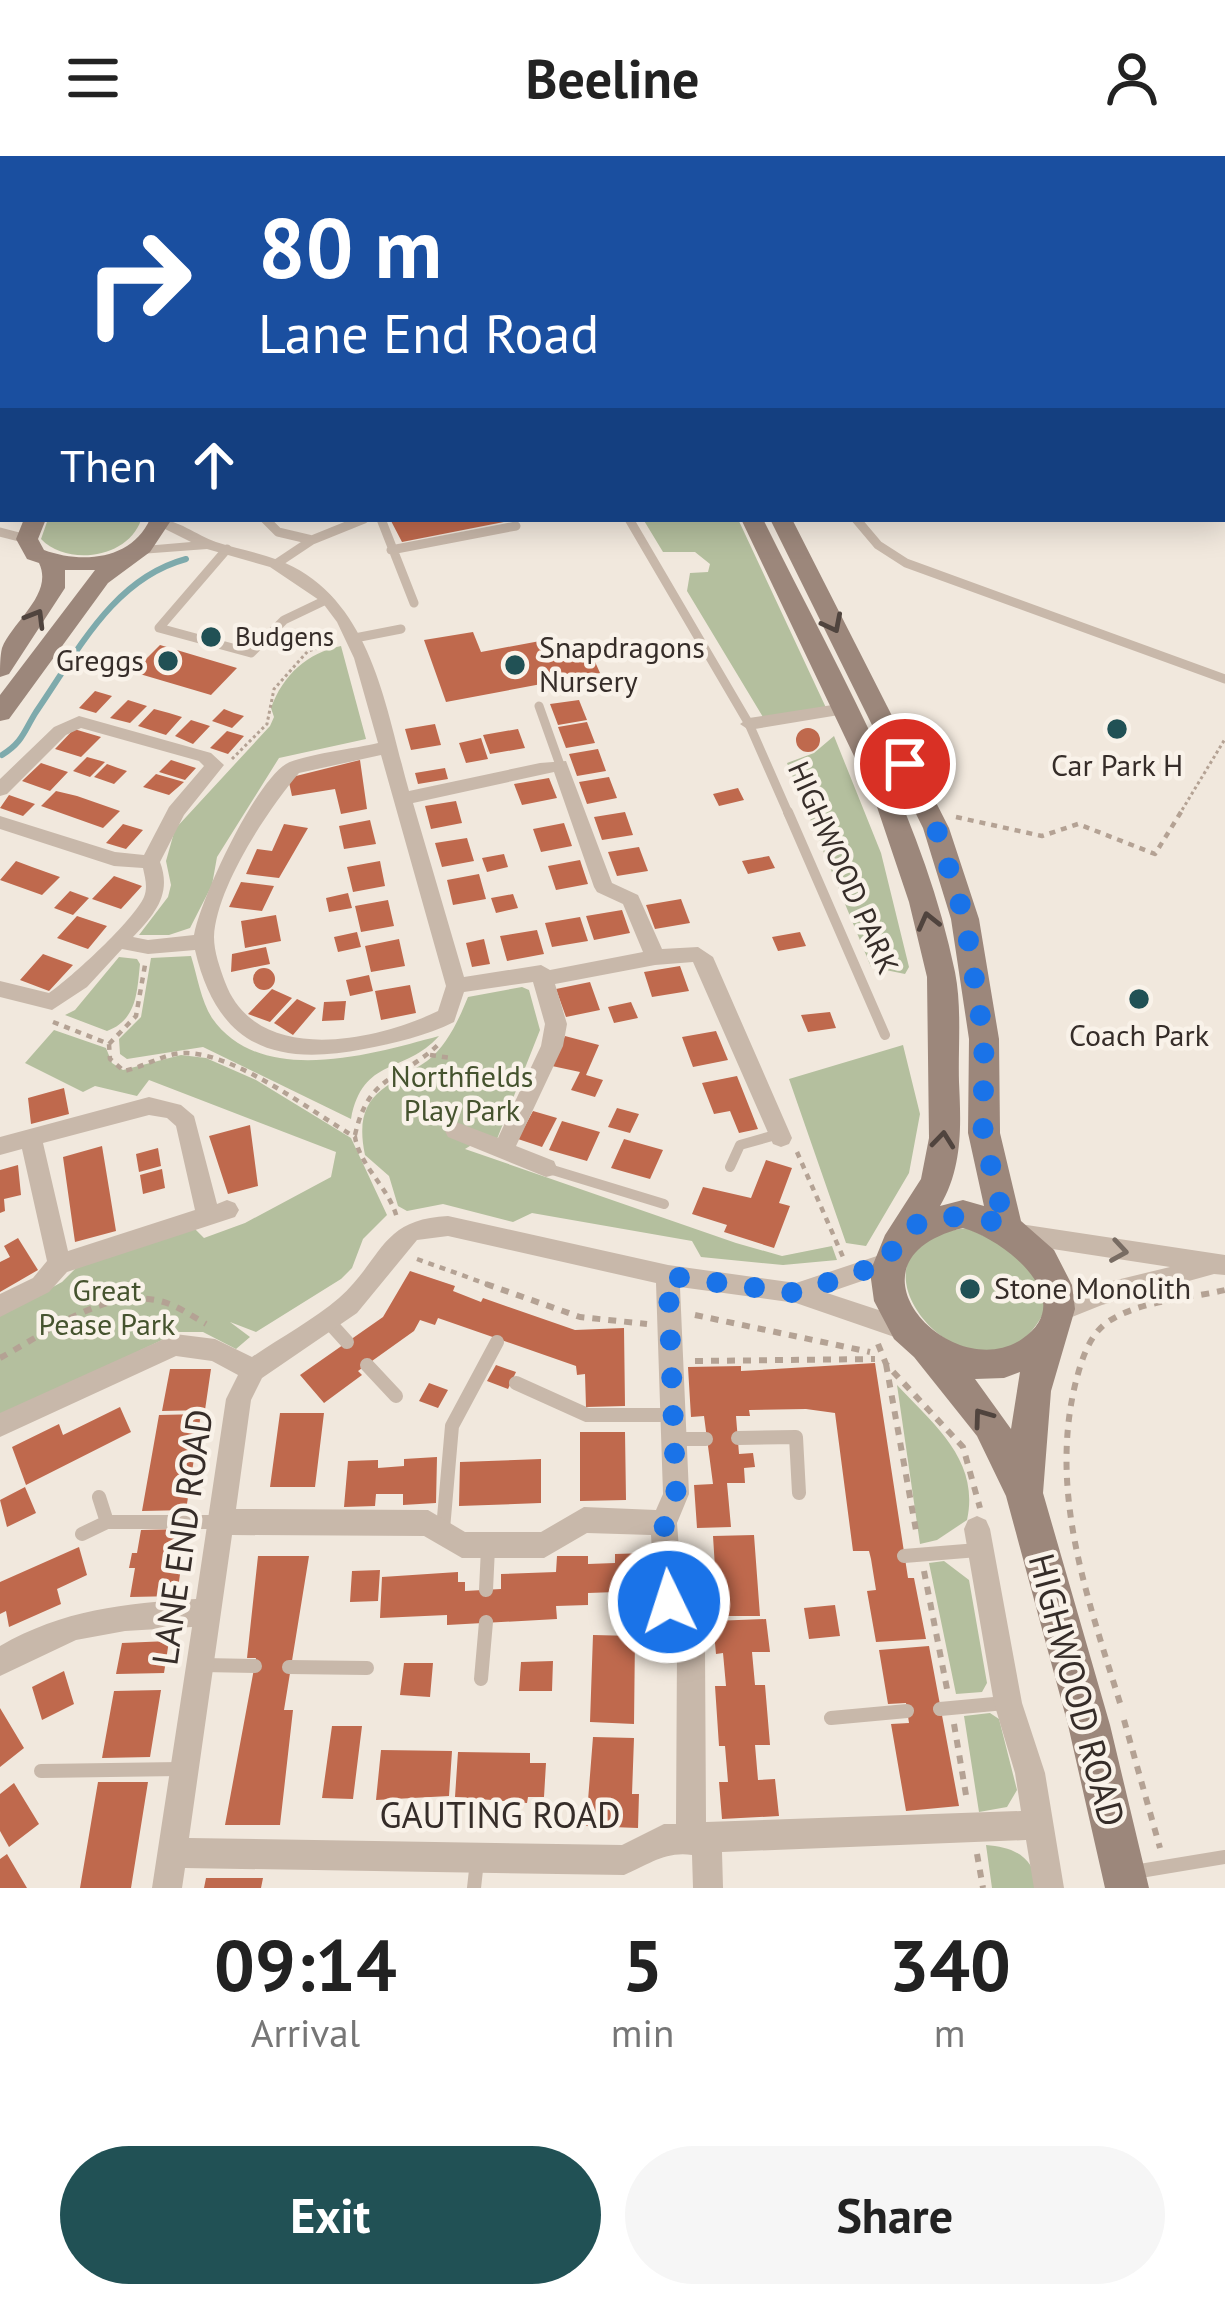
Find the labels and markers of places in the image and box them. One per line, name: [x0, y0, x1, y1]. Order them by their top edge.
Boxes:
place label: Budgens: [235, 619, 334, 653]
marker: Budgens: [198, 624, 224, 650]
place label: Snapdragons Nursery: [539, 627, 705, 700]
place label: Greggs: [56, 640, 144, 679]
marker: Greggs: [155, 648, 181, 674]
marker: Snapdragons Nursery: [502, 652, 528, 678]
pin: [854, 713, 956, 815]
marker: Car Park H: [1104, 716, 1130, 742]
place label: Car Park H: [1051, 745, 1183, 784]
marker: Coach Park: [1126, 986, 1152, 1012]
place label: Coach Park: [1069, 1015, 1210, 1054]
place label: Stone Monolith: [994, 1268, 1191, 1307]
marker: Stone Monolith: [957, 1276, 983, 1302]

